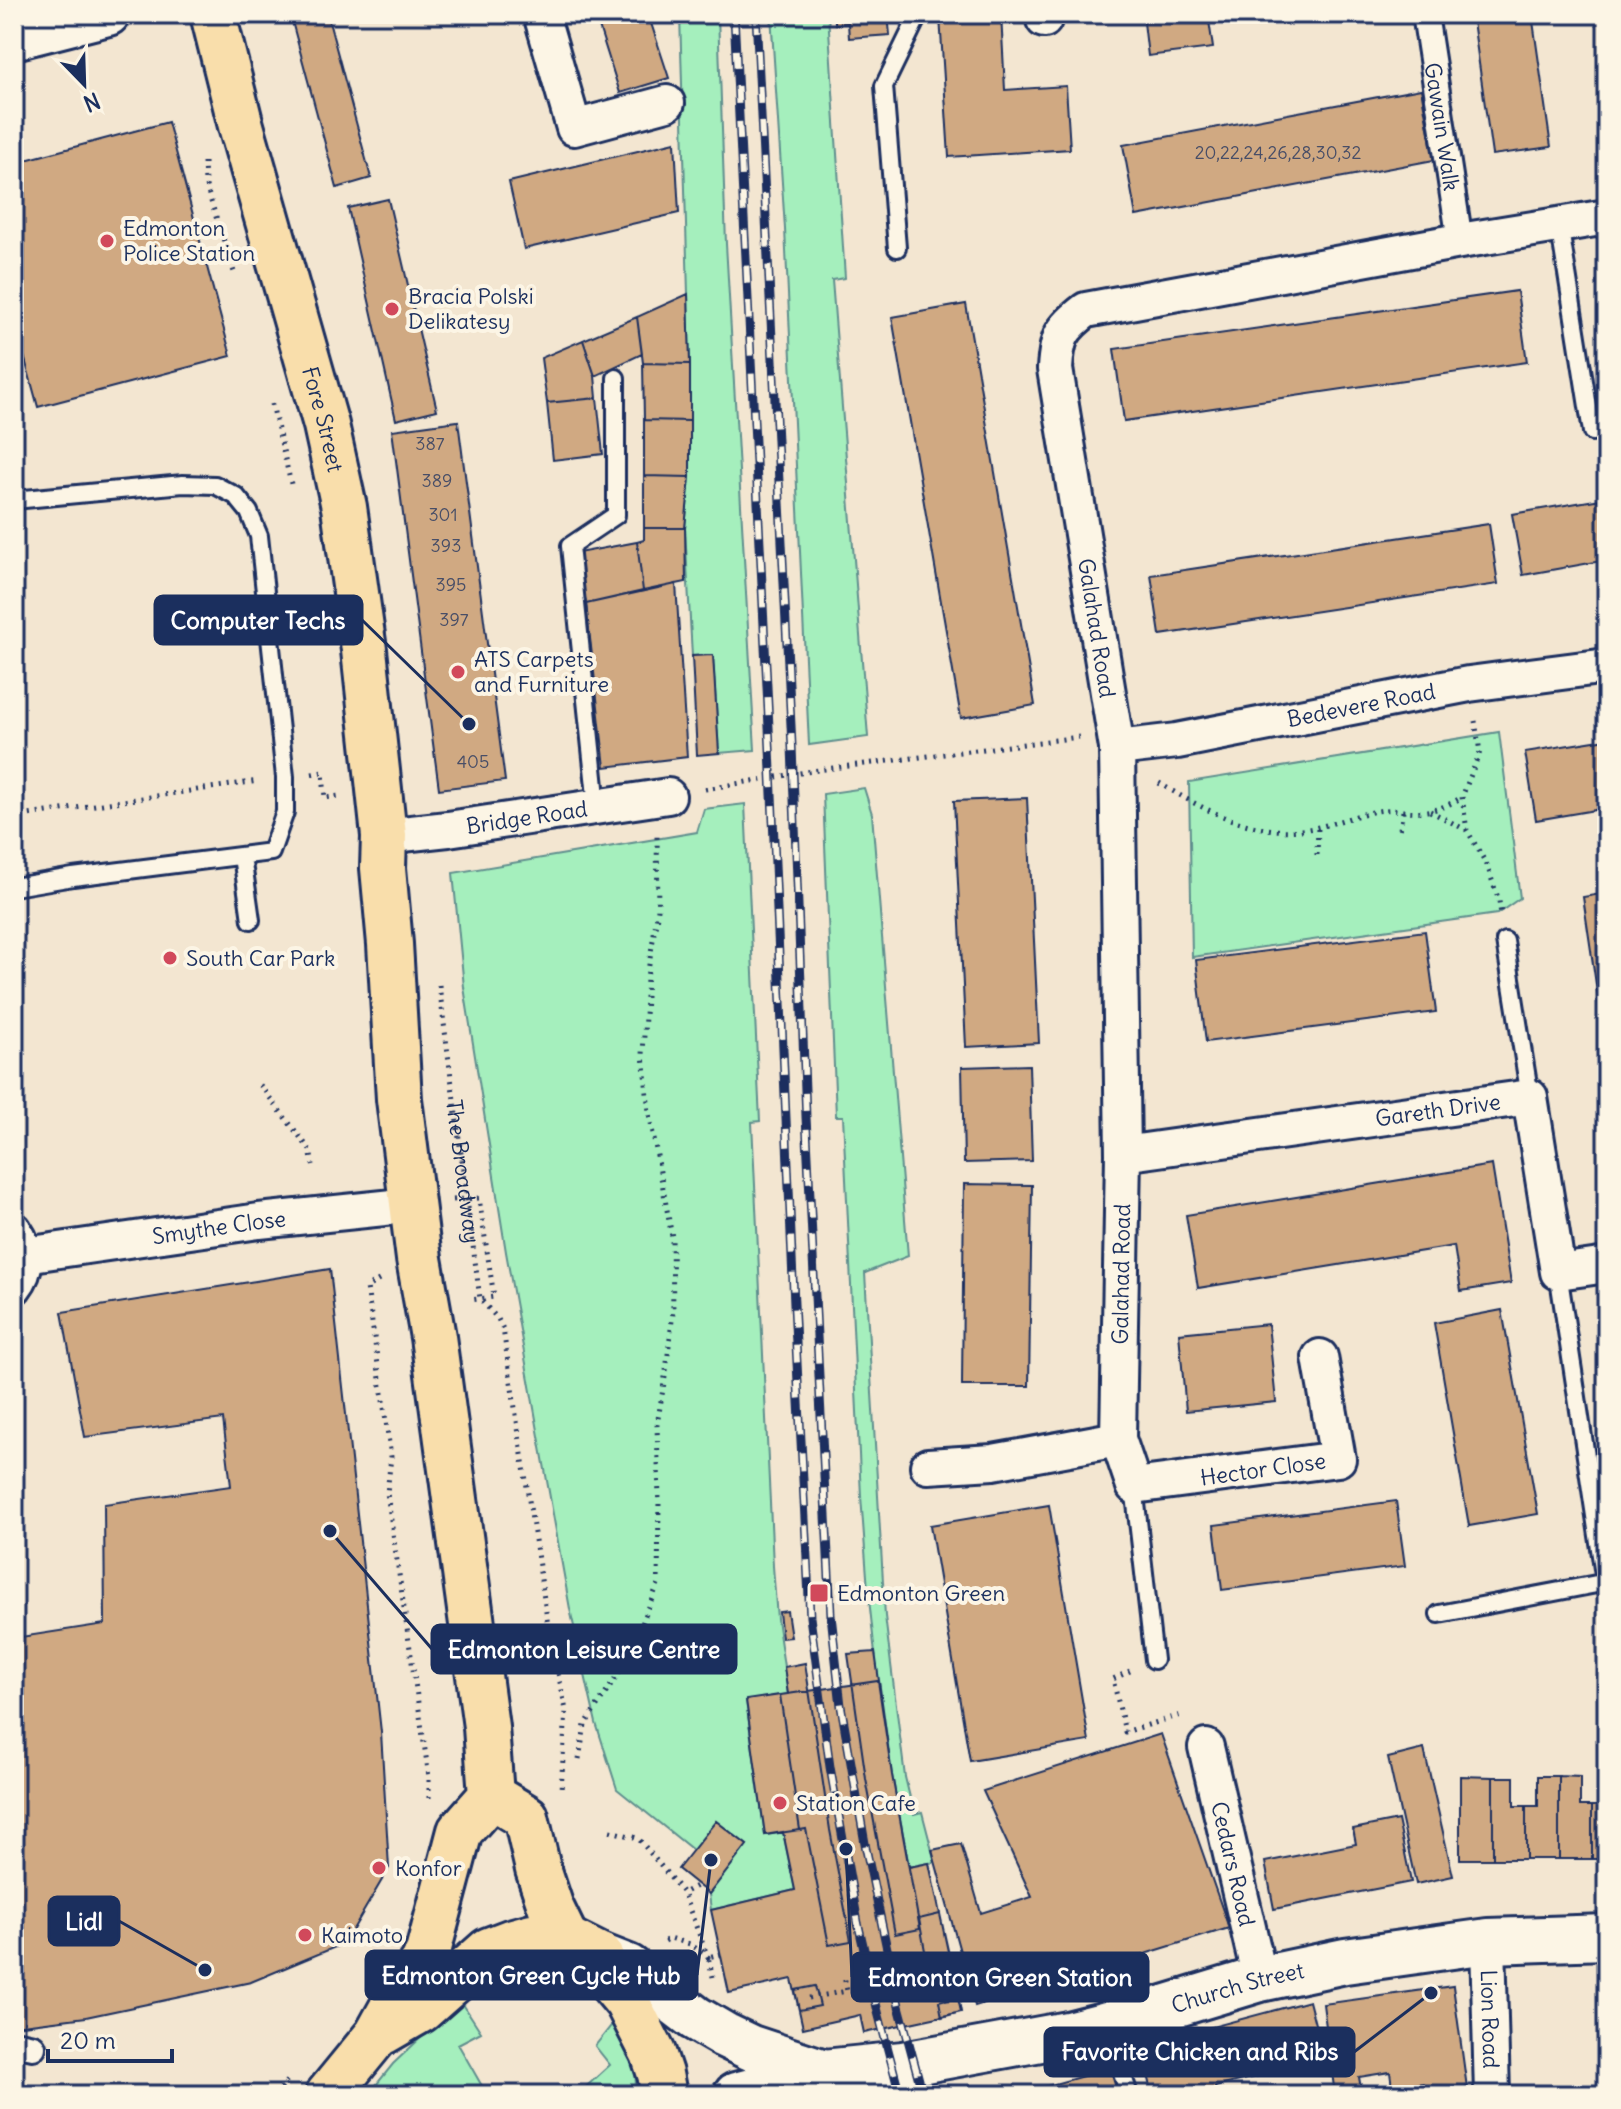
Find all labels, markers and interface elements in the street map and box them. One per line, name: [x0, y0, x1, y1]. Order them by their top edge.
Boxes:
north arrow: [44, 44, 124, 124]
street label: Gawain Walk: [1419, 61, 1466, 193]
text: N: [79, 87, 104, 118]
house number: 20,22,24,26,28,30,32: [1195, 141, 1362, 164]
place label: Edmonton Police Station: [123, 214, 255, 267]
marker: Edmonton Police Station: [98, 232, 116, 250]
place label: Bracia Polski Delikatesy: [408, 282, 534, 335]
marker: Bracia Polski Delikatesy: [383, 300, 401, 318]
street label: Fore Street: [296, 363, 350, 475]
house number: 387: [415, 432, 445, 455]
house number: 389: [422, 469, 452, 492]
house number: 301: [428, 503, 458, 526]
house number: 393: [431, 534, 461, 557]
street label: Galahad Road: [1072, 556, 1122, 700]
house number: 395: [436, 573, 466, 596]
callout: Computer Techs: [155, 596, 362, 644]
text: Computer Techs: [171, 605, 345, 635]
house number: 397: [439, 608, 469, 631]
place label: ATS Carpets and Furniture: [474, 645, 609, 698]
marker: ATS Carpets and Furniture: [449, 663, 467, 681]
street label: Bedevere Road: [1285, 677, 1438, 733]
house number: 405: [457, 750, 489, 773]
street label: Bridge Road: [464, 794, 589, 840]
place label: South Car Park: [186, 944, 335, 972]
marker: South Car Park: [161, 949, 179, 967]
street label: Gareth Drive: [1374, 1087, 1502, 1133]
street label: The Broadway: [440, 1098, 487, 1245]
street label: Galahad Road: [1106, 1203, 1136, 1345]
street label: Smythe Close: [150, 1204, 287, 1250]
street label: Hector Close: [1199, 1446, 1327, 1492]
place label: Edmonton Green: [837, 1579, 1005, 1607]
marker: Edmonton Green: [808, 1582, 830, 1604]
callout: Edmonton Leisure Centre: [432, 1625, 736, 1673]
text: Edmonton Leisure Centre: [448, 1634, 720, 1664]
place label: Station Cafe: [796, 1789, 916, 1817]
marker: Station Cafe: [771, 1794, 789, 1812]
street label: Cedars Road: [1205, 1799, 1261, 1929]
place label: Konfor: [395, 1854, 462, 1882]
marker: Konfor: [370, 1859, 388, 1877]
callout: Lidl: [49, 1897, 119, 1945]
text: Lidl: [65, 1906, 103, 1936]
place label: Kaimoto: [321, 1921, 403, 1949]
marker: Kaimoto: [296, 1926, 314, 1944]
callout: Edmonton Green Cycle Hub: [366, 1951, 697, 1999]
callout: Edmonton Green Station: [852, 1953, 1148, 2001]
street label: Church Street: [1168, 1956, 1306, 2019]
text: Edmonton Green Cycle Hub: [382, 1960, 680, 1990]
text: Edmonton Green Station: [868, 1962, 1132, 1992]
street label: Lion Road: [1475, 1969, 1505, 2069]
scale bar: [48, 2013, 172, 2063]
text: 20 m: [60, 2025, 116, 2055]
callout: Favorite Chicken and Ribs: [1045, 2028, 1354, 2076]
text: Favorite Chicken and Ribs: [1062, 2036, 1339, 2066]

